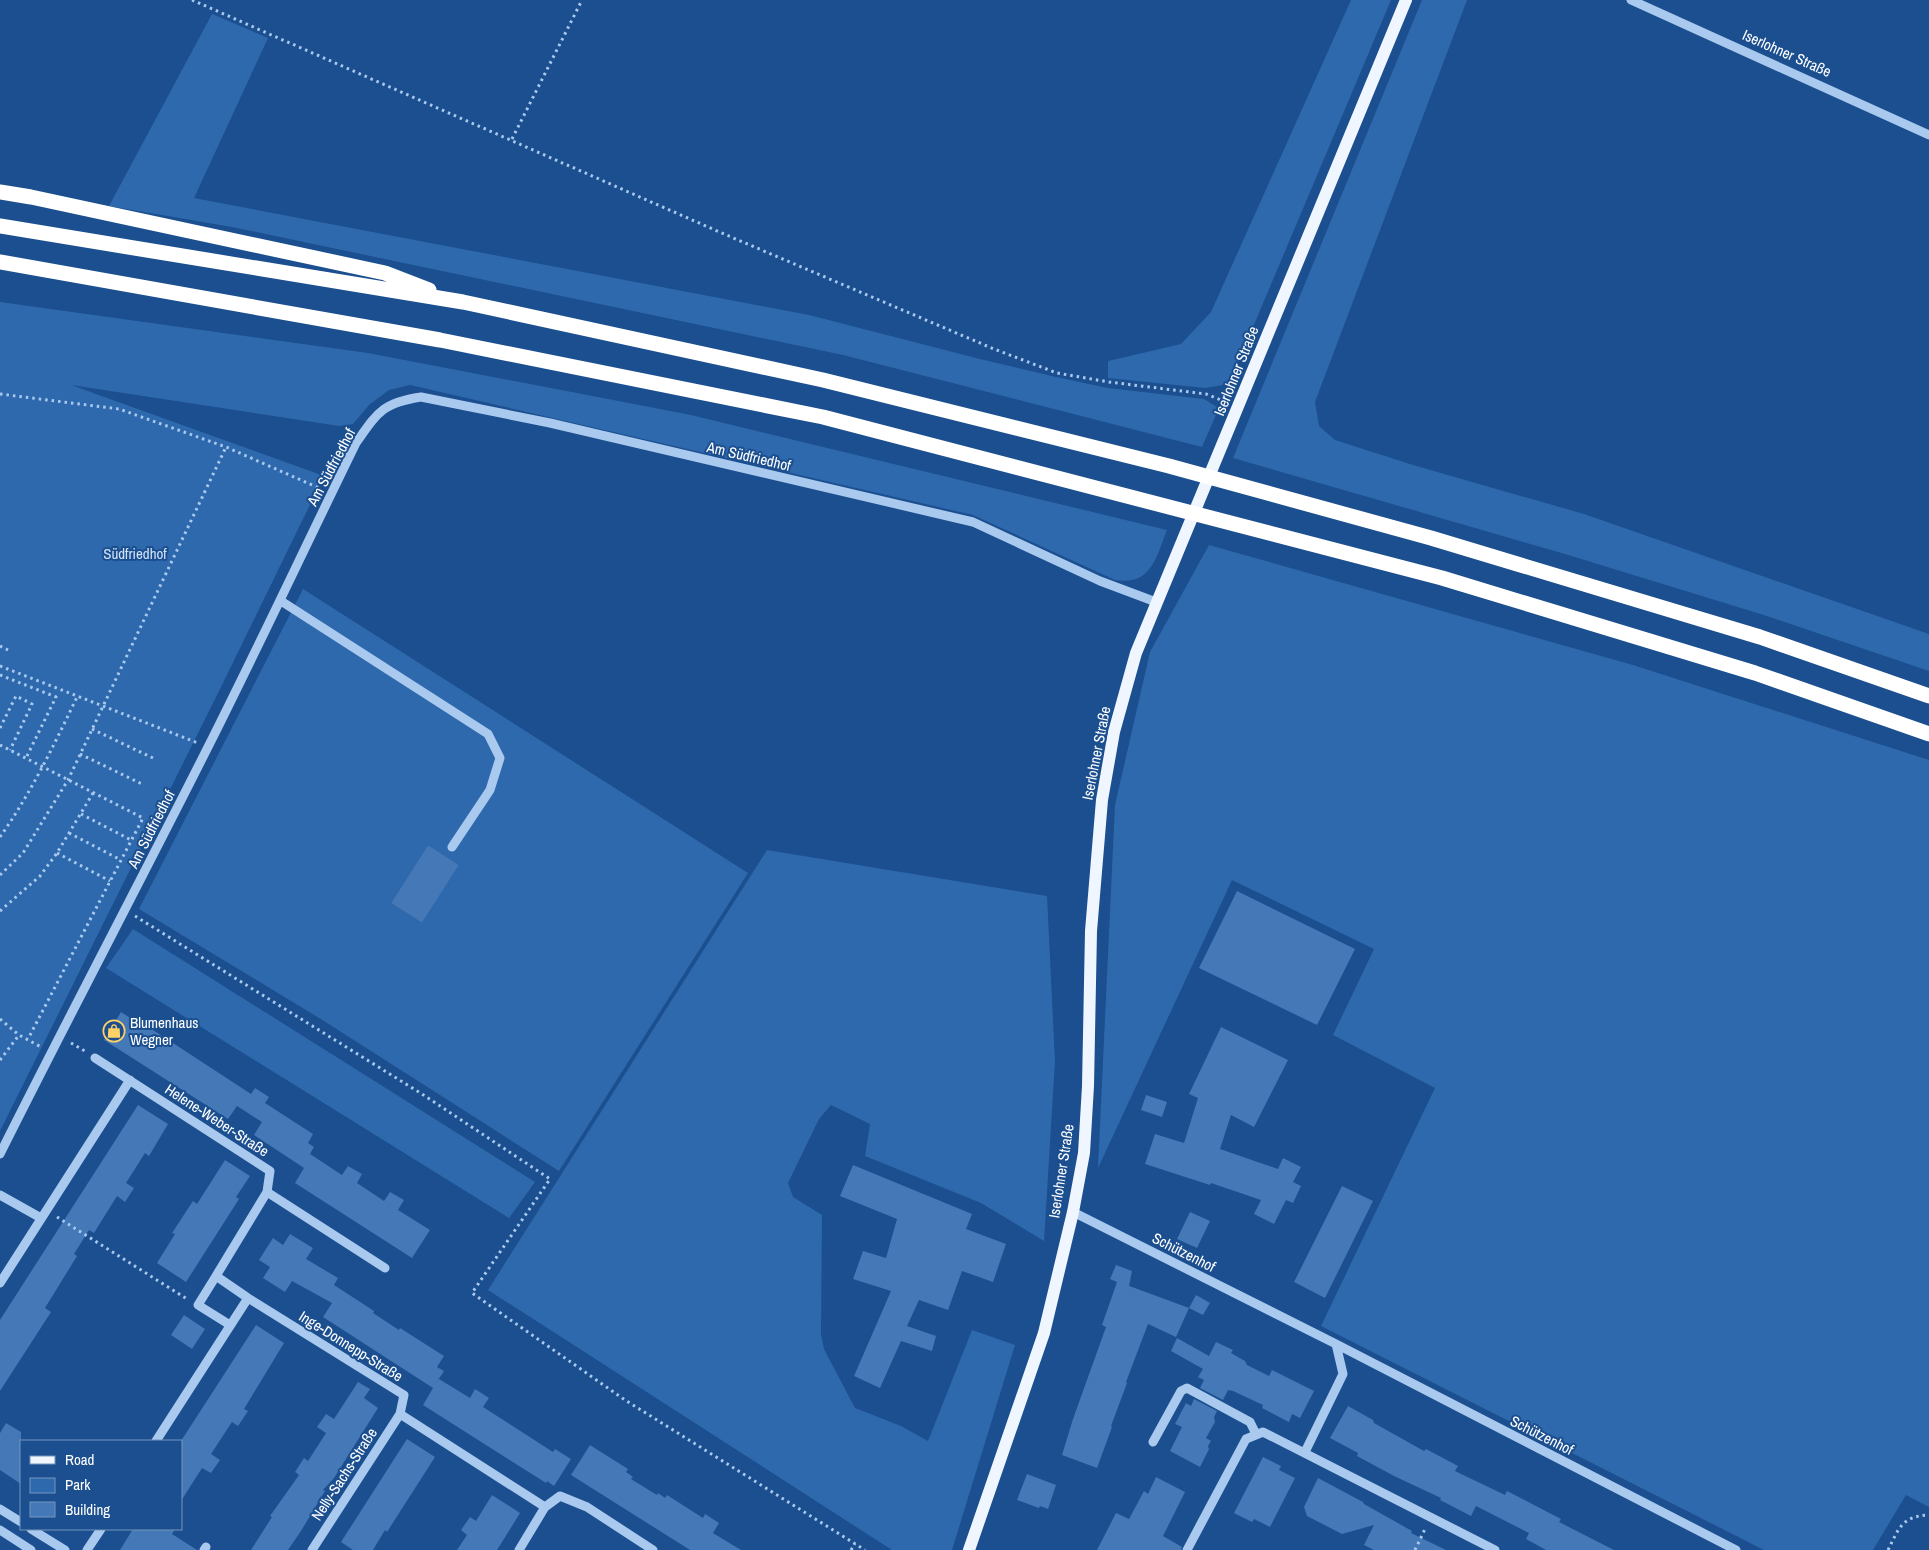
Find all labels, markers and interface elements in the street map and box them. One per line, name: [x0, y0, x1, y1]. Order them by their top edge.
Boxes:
street label: Iserlohner Straße: [1739, 24, 1835, 82]
street label: Iserlohner Straße: [1208, 323, 1264, 419]
street label: Am Südfriedhof: [301, 424, 361, 511]
street label: Am Südfriedhof: [704, 436, 794, 476]
park label: Südfriedhof: [103, 543, 167, 564]
street label: Iserlohner Straße: [1077, 704, 1115, 802]
street label: Am Südfriedhof: [122, 786, 180, 873]
place label: Blumenhaus Wegner: [130, 1012, 198, 1050]
shop icon: Blumenhaus Wegner: [102, 1019, 126, 1043]
street label: Helene-Weber-Straße: [161, 1078, 273, 1162]
street label: Iserlohner Straße: [1043, 1122, 1079, 1220]
street label: Schützenhof: [1149, 1227, 1220, 1277]
street label: Inge-Donnepp-Straße: [295, 1306, 407, 1387]
street label: Schützenhof: [1507, 1410, 1578, 1460]
street label: Nelly-Sachs-Straße: [306, 1423, 382, 1524]
legend: [20, 1440, 182, 1530]
text: Road: [65, 1449, 94, 1470]
text: Park: [65, 1474, 91, 1495]
text: Building: [65, 1499, 110, 1520]

